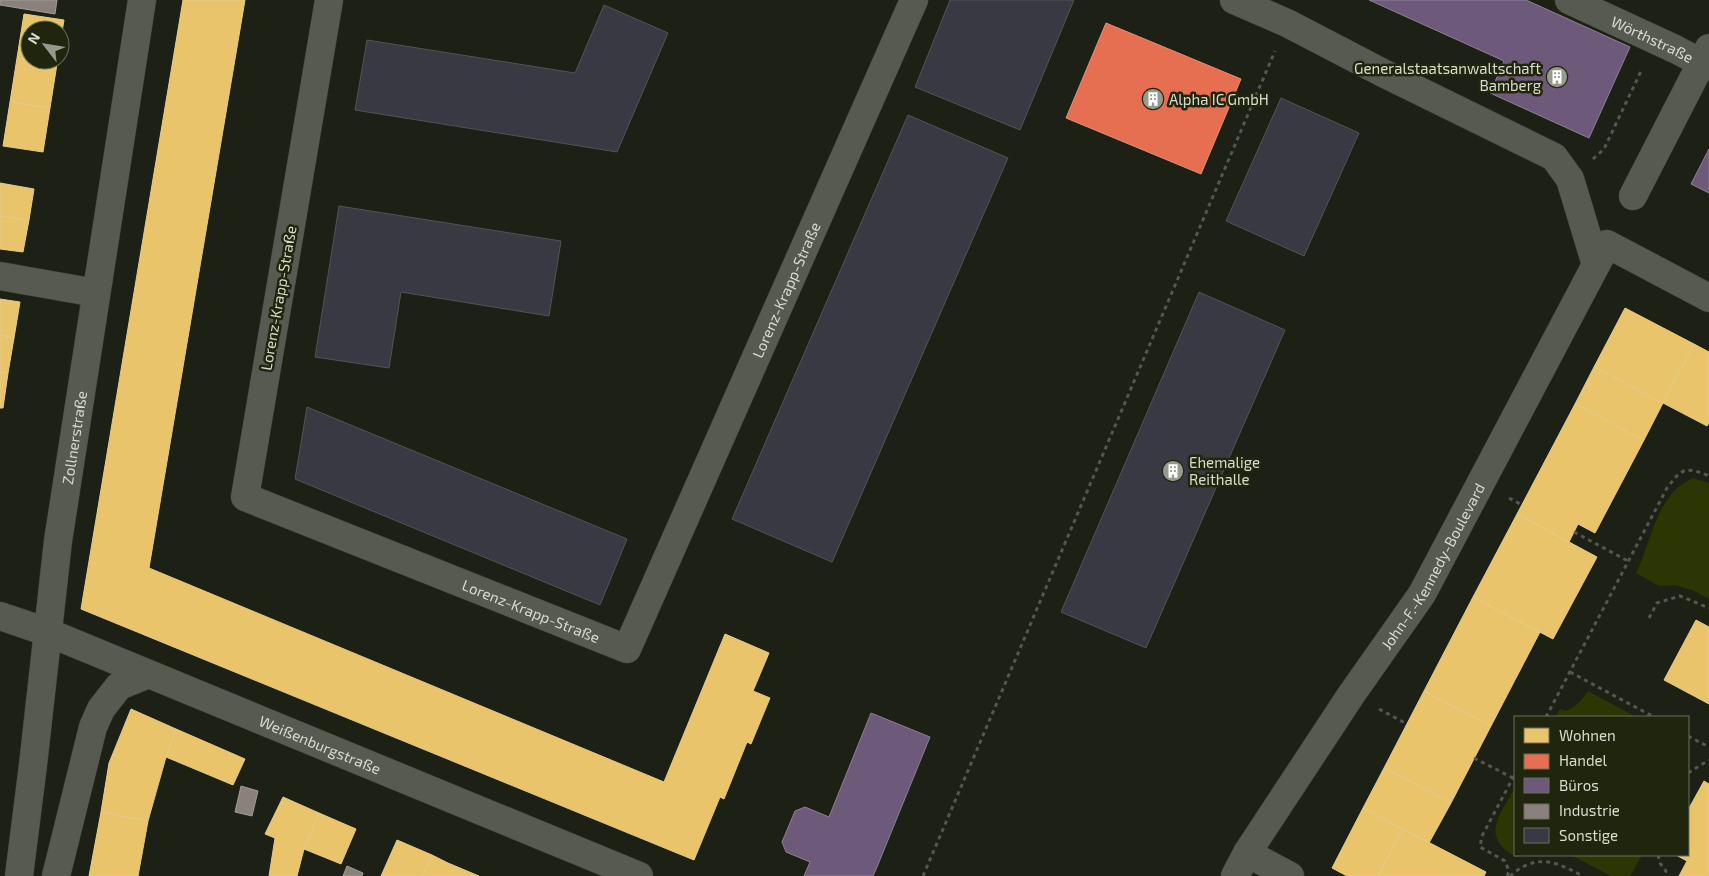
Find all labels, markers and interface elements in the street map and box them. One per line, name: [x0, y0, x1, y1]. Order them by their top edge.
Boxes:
street label: Wörthstraße: [1608, 12, 1697, 66]
north arrow: [20, 20, 70, 70]
text: N: [24, 29, 43, 47]
place label: Generalstaatsanwaltschaft Bamberg: [1354, 59, 1542, 94]
building icon: Generalstaatsanwaltschaft Bamberg: [1545, 65, 1569, 89]
building icon: Alpha IC GmbH: [1141, 87, 1165, 111]
place label: Alpha IC GmbH: [1169, 90, 1269, 108]
street label: Lorenz-Krapp-Straße: [748, 219, 824, 360]
street label: Lorenz-Krapp-Straße: [256, 224, 300, 372]
street label: Zollnerstraße: [58, 389, 90, 486]
place label: Ehemalige Reithalle: [1189, 453, 1260, 488]
building icon: Ehemalige Reithalle: [1161, 459, 1185, 483]
street label: John-F.-Kennedy-Boulevard: [1377, 480, 1488, 653]
street label: Lorenz-Krapp-Straße: [460, 575, 603, 646]
street label: Weißenburgstraße: [257, 711, 384, 778]
legend: [1514, 716, 1689, 856]
text: Wohnen: [1559, 726, 1616, 744]
text: Handel: [1559, 751, 1608, 769]
text: Büros: [1559, 776, 1599, 794]
text: Industrie: [1559, 801, 1620, 819]
text: Sonstige: [1559, 826, 1618, 844]

